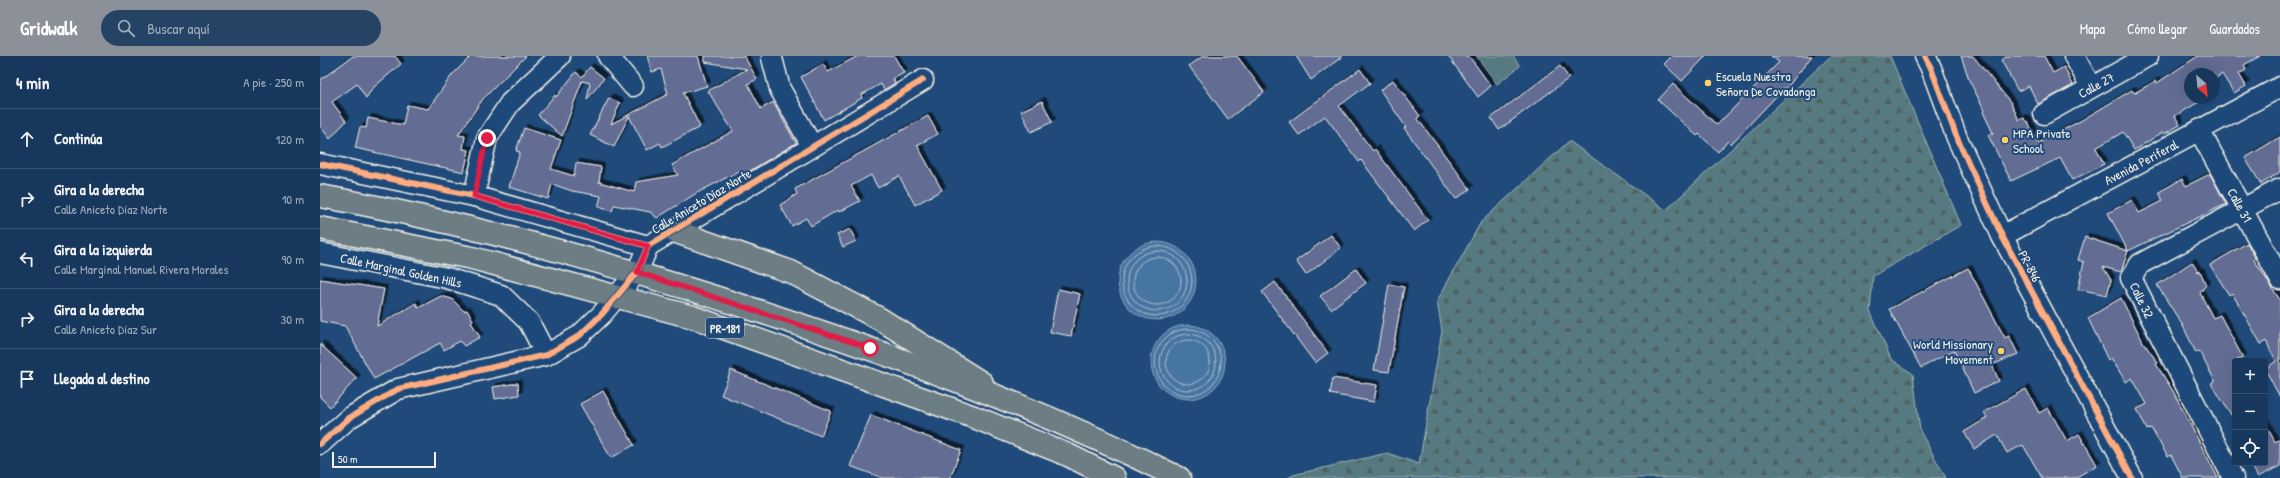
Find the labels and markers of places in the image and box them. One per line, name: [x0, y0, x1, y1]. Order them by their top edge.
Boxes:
place label: Escuela Nuestra Señora De Covadonga: [1716, 67, 1815, 100]
marker: Escuela Nuestra Señora De Covadonga: [1703, 78, 1713, 88]
place label: MPA Private School: [2013, 124, 2070, 157]
marker: MPA Private School: [2000, 135, 2010, 145]
place label: World Missionary Movement: [1913, 335, 1994, 368]
marker: World Missionary Movement: [1996, 346, 2006, 356]

